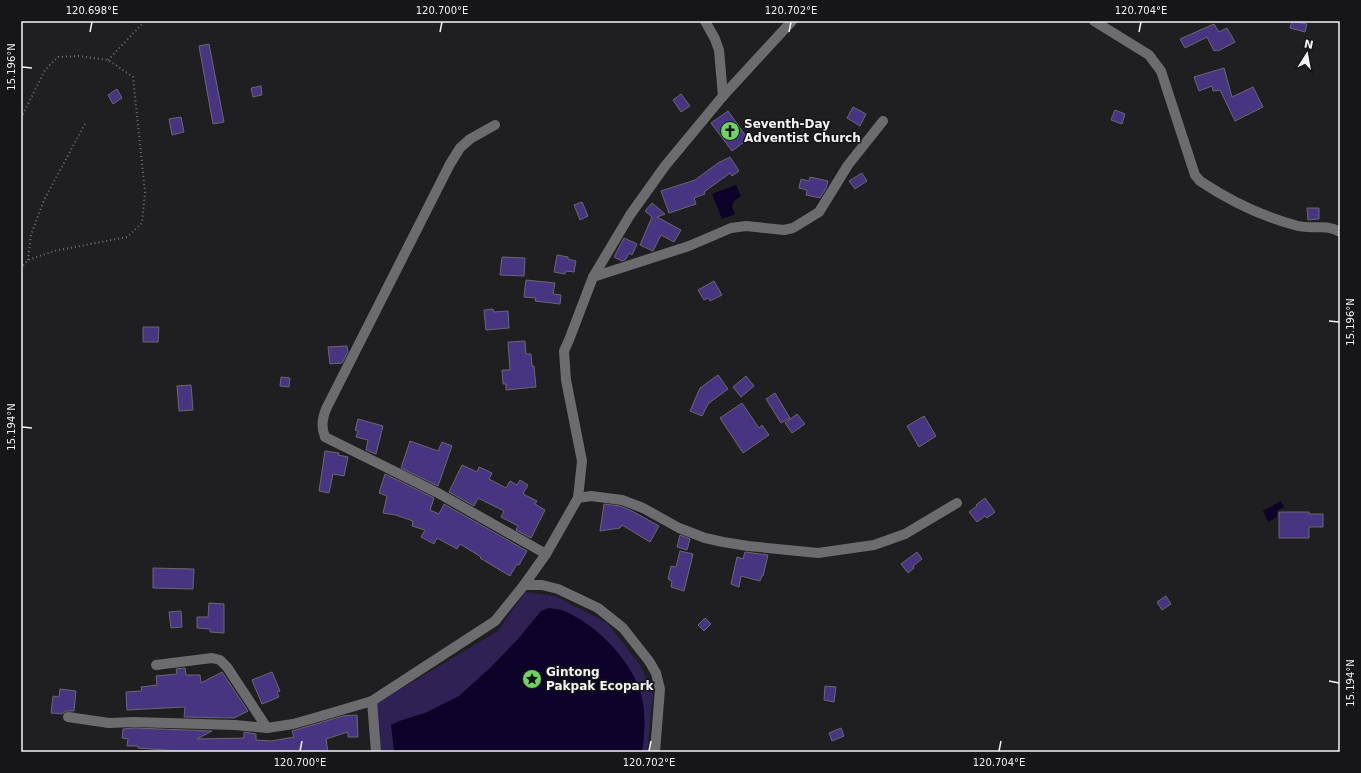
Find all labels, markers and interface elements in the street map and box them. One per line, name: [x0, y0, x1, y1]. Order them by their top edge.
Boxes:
text: 120.698°E: [66, 5, 118, 16]
text: 120.700°E: [416, 5, 468, 16]
text: 120.702°E: [765, 5, 817, 16]
text: 120.704°E: [1115, 5, 1167, 16]
north arrow: [1287, 34, 1327, 74]
text: N: [1303, 37, 1315, 52]
text: 15.196°N: [6, 43, 17, 91]
place label: Seventh-Day Adventist Church: [744, 117, 861, 145]
church icon: Seventh-Day Adventist Church: [719, 120, 741, 142]
text: 15.196°N: [1345, 298, 1356, 346]
text: 15.194°N: [6, 403, 17, 451]
text: 15.194°N: [1345, 659, 1356, 707]
place label: Gintong Pakpak Ecopark: [546, 665, 655, 693]
place icon: Gintong Pakpak Ecopark: [521, 668, 543, 690]
text: 120.700°E: [274, 757, 326, 768]
text: 120.702°E: [623, 757, 675, 768]
text: 120.704°E: [973, 757, 1025, 768]

